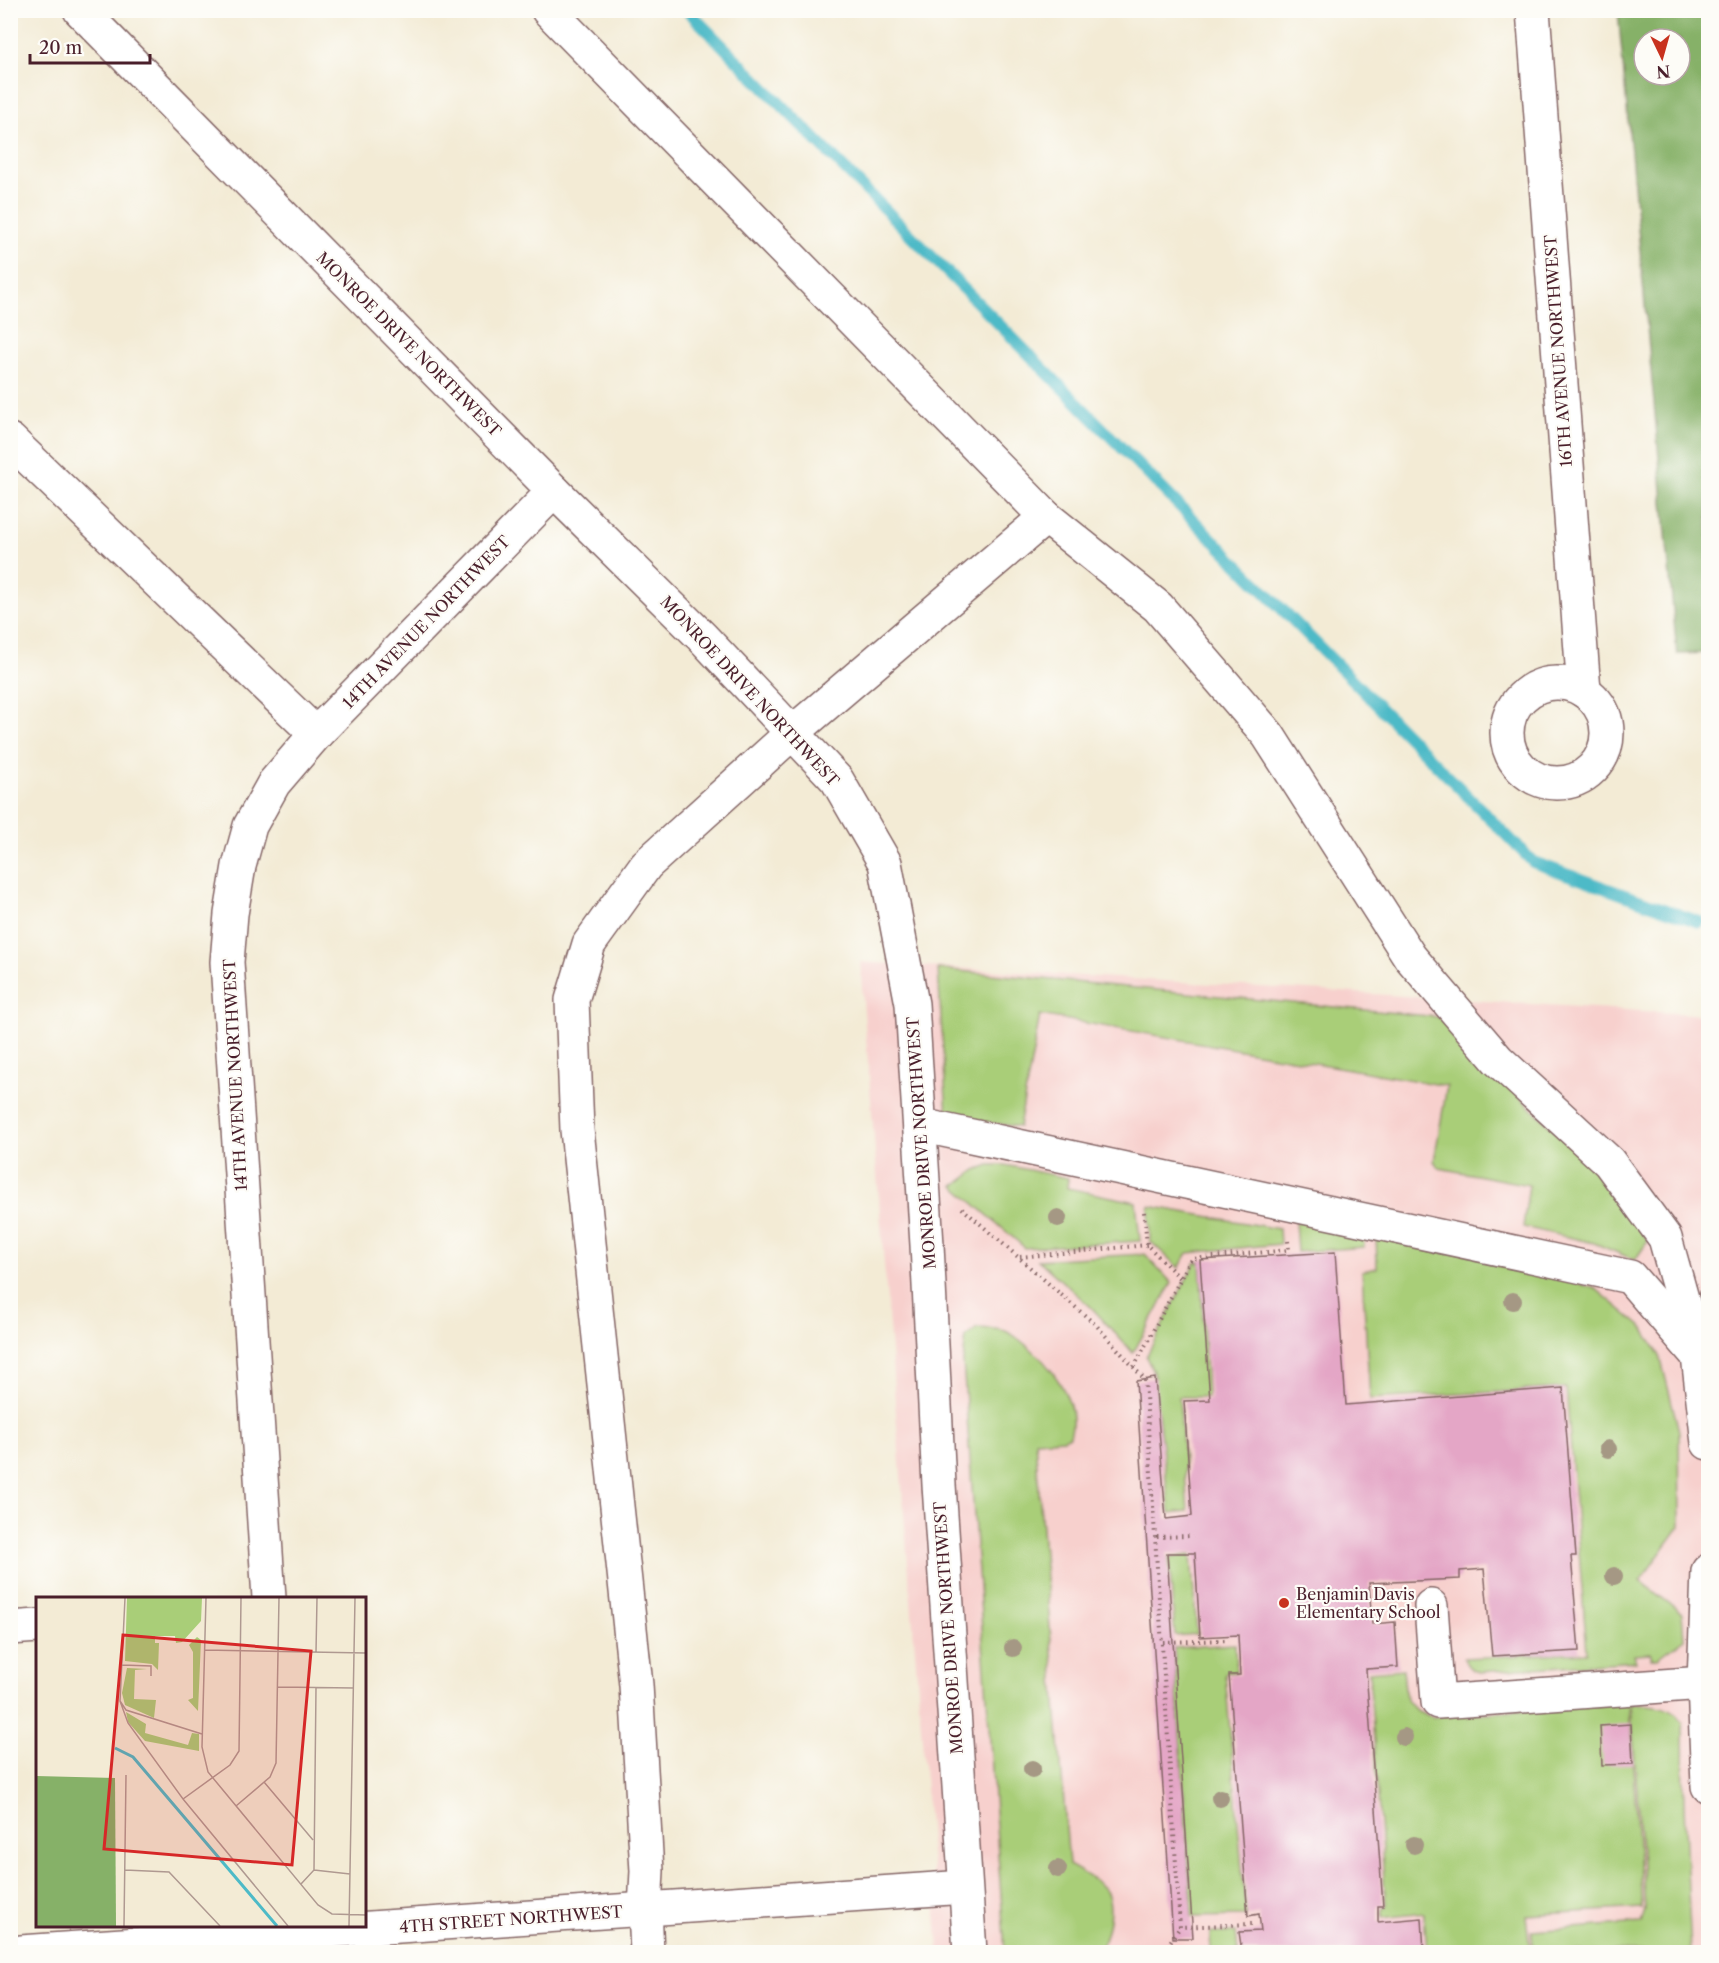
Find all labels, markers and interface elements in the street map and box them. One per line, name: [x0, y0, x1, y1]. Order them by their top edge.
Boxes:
scale bar: [30, 27, 150, 65]
north arrow: [1632, 27, 1692, 87]
text: 20 m: [39, 37, 83, 59]
text: N: [1655, 61, 1671, 83]
street label: 16TH AVENUE NORTHWEST: [1540, 234, 1576, 468]
street label: MONROE DRIVE NORTHWEST: [312, 247, 506, 441]
street label: 14TH AVENUE NORTHWEST: [338, 531, 514, 713]
street label: MONROE DRIVE NORTHWEST: [656, 592, 844, 790]
street label: 14TH AVENUE NORTHWEST: [219, 958, 251, 1192]
street label: MONROE DRIVE NORTHWEST: [902, 1016, 940, 1270]
street label: MONROE DRIVE NORTHWEST: [929, 1501, 967, 1755]
place label: Benjamin Davis Elementary School: [1296, 1584, 1441, 1622]
marker: Benjamin Davis Elementary School: [1277, 1596, 1291, 1610]
inset map: [36, 1597, 366, 1927]
street label: 4TH STREET NORTHWEST: [399, 1901, 623, 1937]

